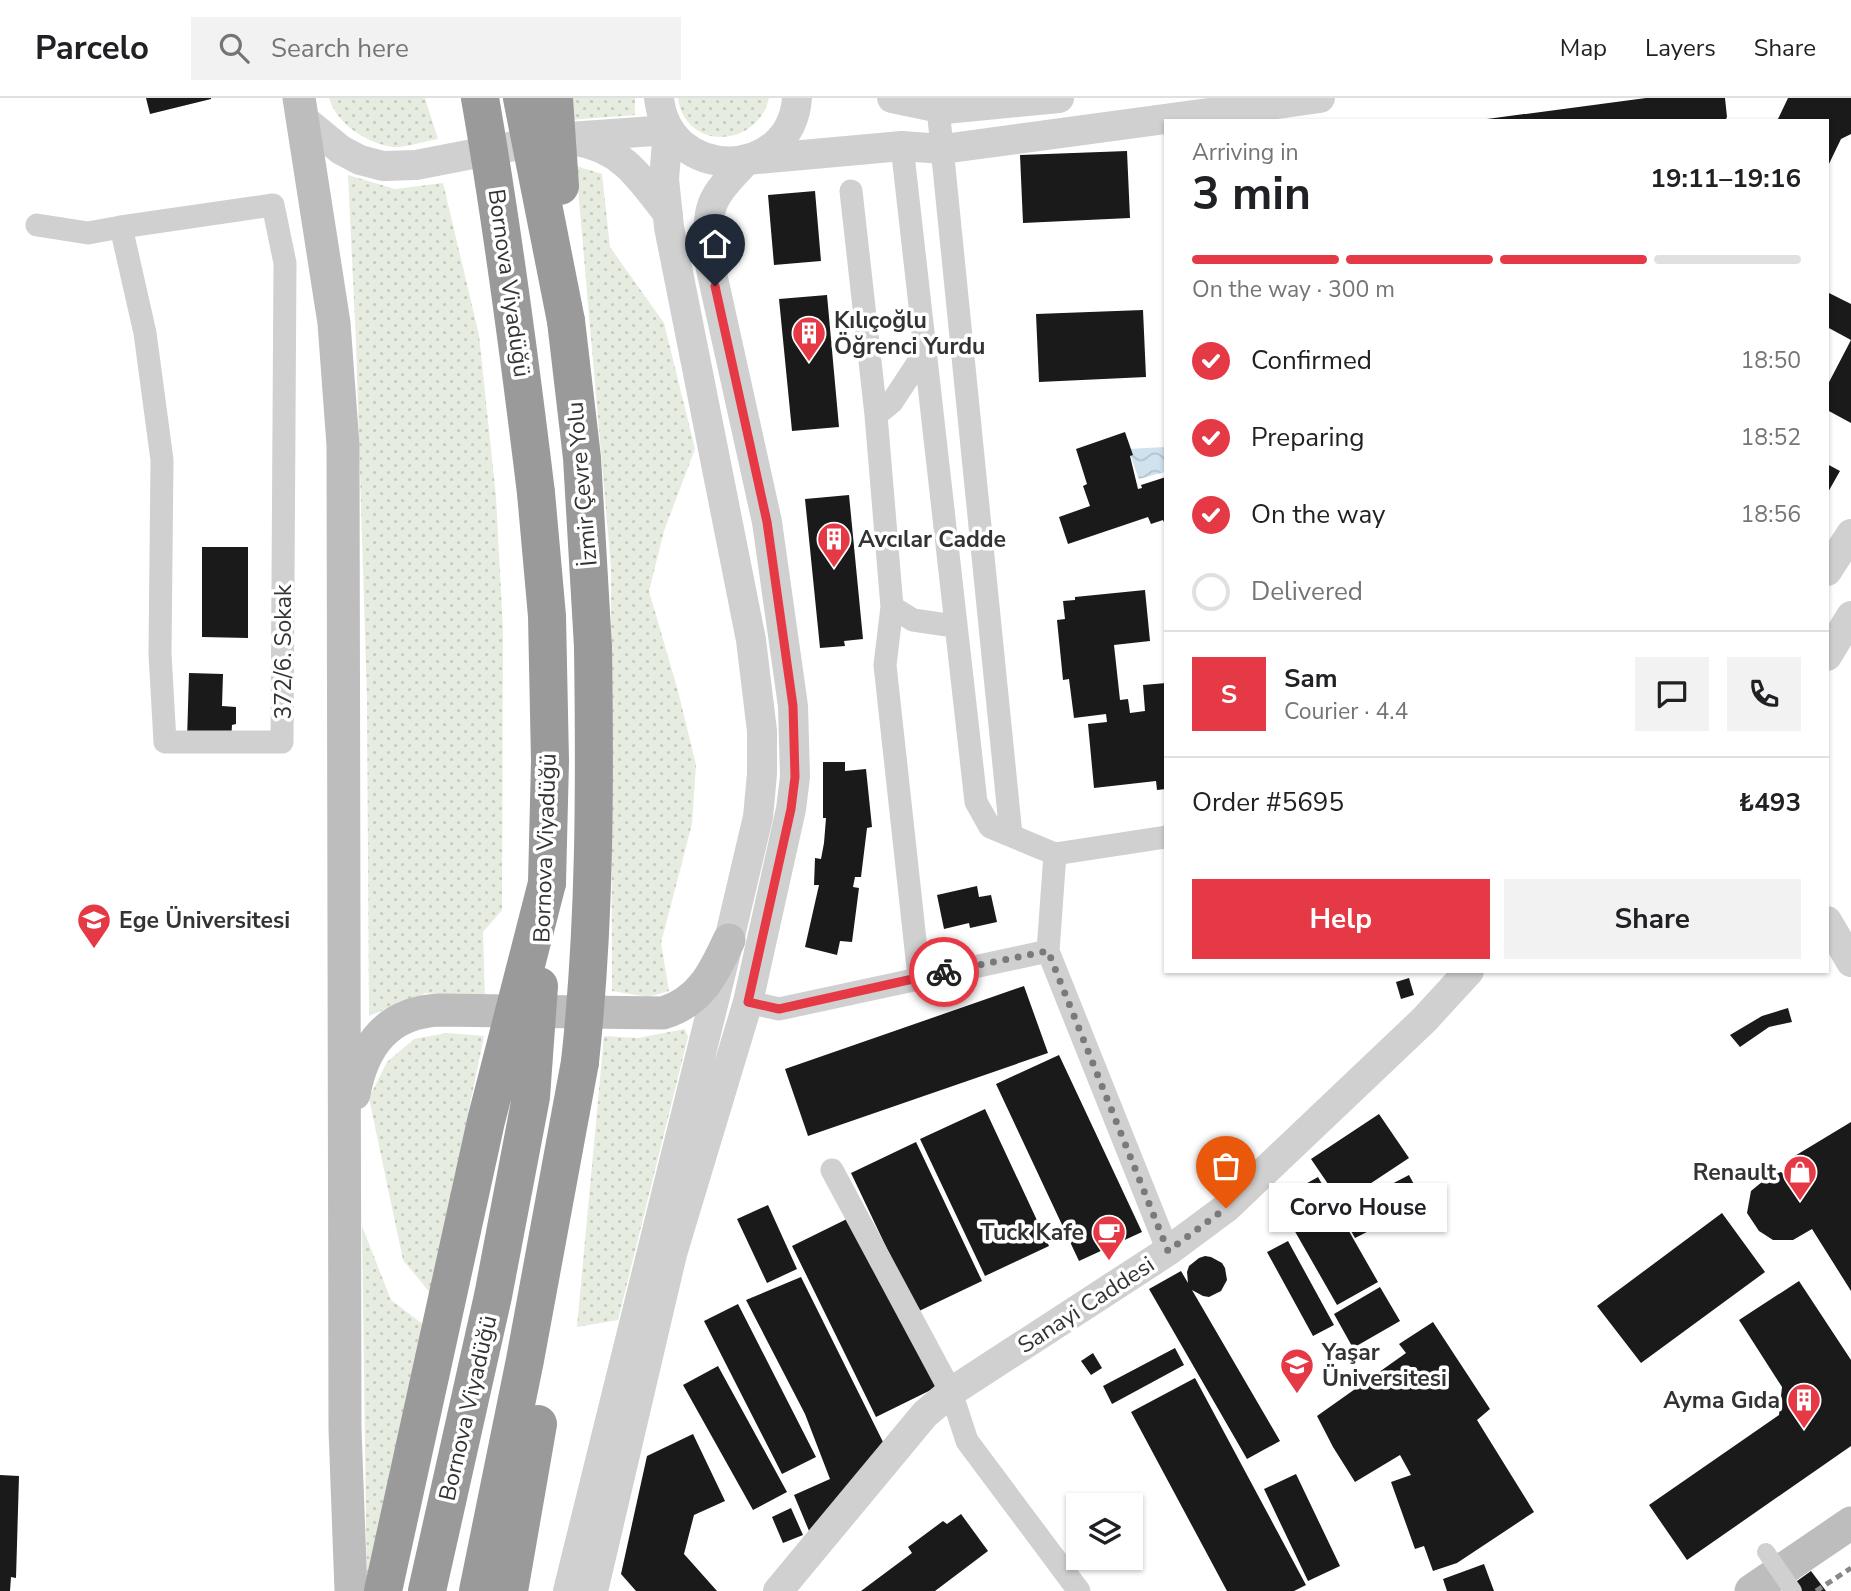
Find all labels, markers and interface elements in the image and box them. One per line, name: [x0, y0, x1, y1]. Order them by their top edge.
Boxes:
search box: [191, 17, 681, 80]
text: Parcelo: [35, 26, 149, 71]
icon: search: [215, 29, 253, 67]
text: Search here: [271, 31, 409, 66]
text: Map: [1560, 32, 1607, 64]
text: Layers: [1645, 32, 1716, 64]
text: Share: [1754, 32, 1816, 64]
text: Arriving in: [1192, 137, 1299, 168]
text: 19:11–19:16: [1650, 161, 1801, 196]
text: 3 min: [1192, 162, 1311, 225]
street label: Bornova Viyadüğü: [480, 187, 538, 379]
pin: [685, 214, 745, 286]
icon: home: [696, 225, 734, 263]
text: On the way · 300 m: [1192, 274, 1395, 305]
place label: Kılıçoğlu Öğrenci Yurdu: [834, 305, 985, 362]
building icon: Kılıçoğlu Öğrenci Yurdu: [790, 314, 828, 363]
icon: check: [1192, 342, 1230, 380]
text: Confirmed: [1251, 343, 1372, 378]
text: 18:50: [1741, 345, 1801, 376]
street label: İzmir Çevre Yolu: [559, 400, 605, 568]
icon: check: [1192, 419, 1230, 457]
text: Preparing: [1251, 420, 1364, 455]
text: 18:52: [1741, 422, 1801, 453]
icon: check: [1192, 496, 1230, 534]
text: On the way: [1251, 497, 1385, 532]
text: 18:56: [1741, 499, 1801, 530]
building icon: Avcılar Cadde: [815, 520, 853, 569]
place label: Avcılar Cadde: [858, 524, 1006, 555]
text: Delivered: [1251, 574, 1363, 609]
street label: 372/6. Sokak: [268, 584, 299, 719]
button: chat: [1635, 657, 1709, 731]
button: phone: [1727, 657, 1801, 731]
text: Sam: [1284, 661, 1337, 696]
text: S: [1221, 677, 1237, 712]
text: Courier · 4.4: [1284, 696, 1408, 727]
street label: Bornova Viyadüğü: [526, 753, 564, 943]
text: Order #5695: [1192, 785, 1344, 820]
text: ₺493: [1739, 785, 1801, 820]
button: Help: [1192, 879, 1490, 959]
button: Share: [1504, 879, 1801, 959]
school or university icon: Ege Üniversitesi: [75, 901, 113, 950]
place label: Ege Üniversitesi: [119, 905, 290, 936]
courier: [909, 937, 979, 1007]
icon: bike: [925, 953, 963, 991]
pin: [1196, 1136, 1256, 1208]
icon: bag: [1207, 1147, 1245, 1185]
shop icon: Renault: [1781, 1153, 1819, 1202]
place label: Renault: [1693, 1157, 1776, 1188]
callout: Corvo House: [1268, 1184, 1446, 1232]
text: Corvo House: [1289, 1192, 1427, 1223]
cafe icon: Tuck Kafe: [1090, 1213, 1128, 1262]
place label: Tuck Kafe: [980, 1217, 1084, 1248]
street label: Sanayi Caddesi: [1012, 1249, 1160, 1361]
street label: Bornova Viyadüğü: [432, 1312, 504, 1504]
place label: Yaşar Üniversitesi: [1321, 1337, 1447, 1394]
school or university icon: Yaşar Üniversitesi: [1278, 1346, 1316, 1395]
building icon: Ayma Gıda: [1785, 1381, 1823, 1430]
place label: Ayma Gıda: [1663, 1385, 1780, 1416]
map controls: [1066, 1493, 1143, 1570]
button: layers: [1066, 1493, 1143, 1570]

